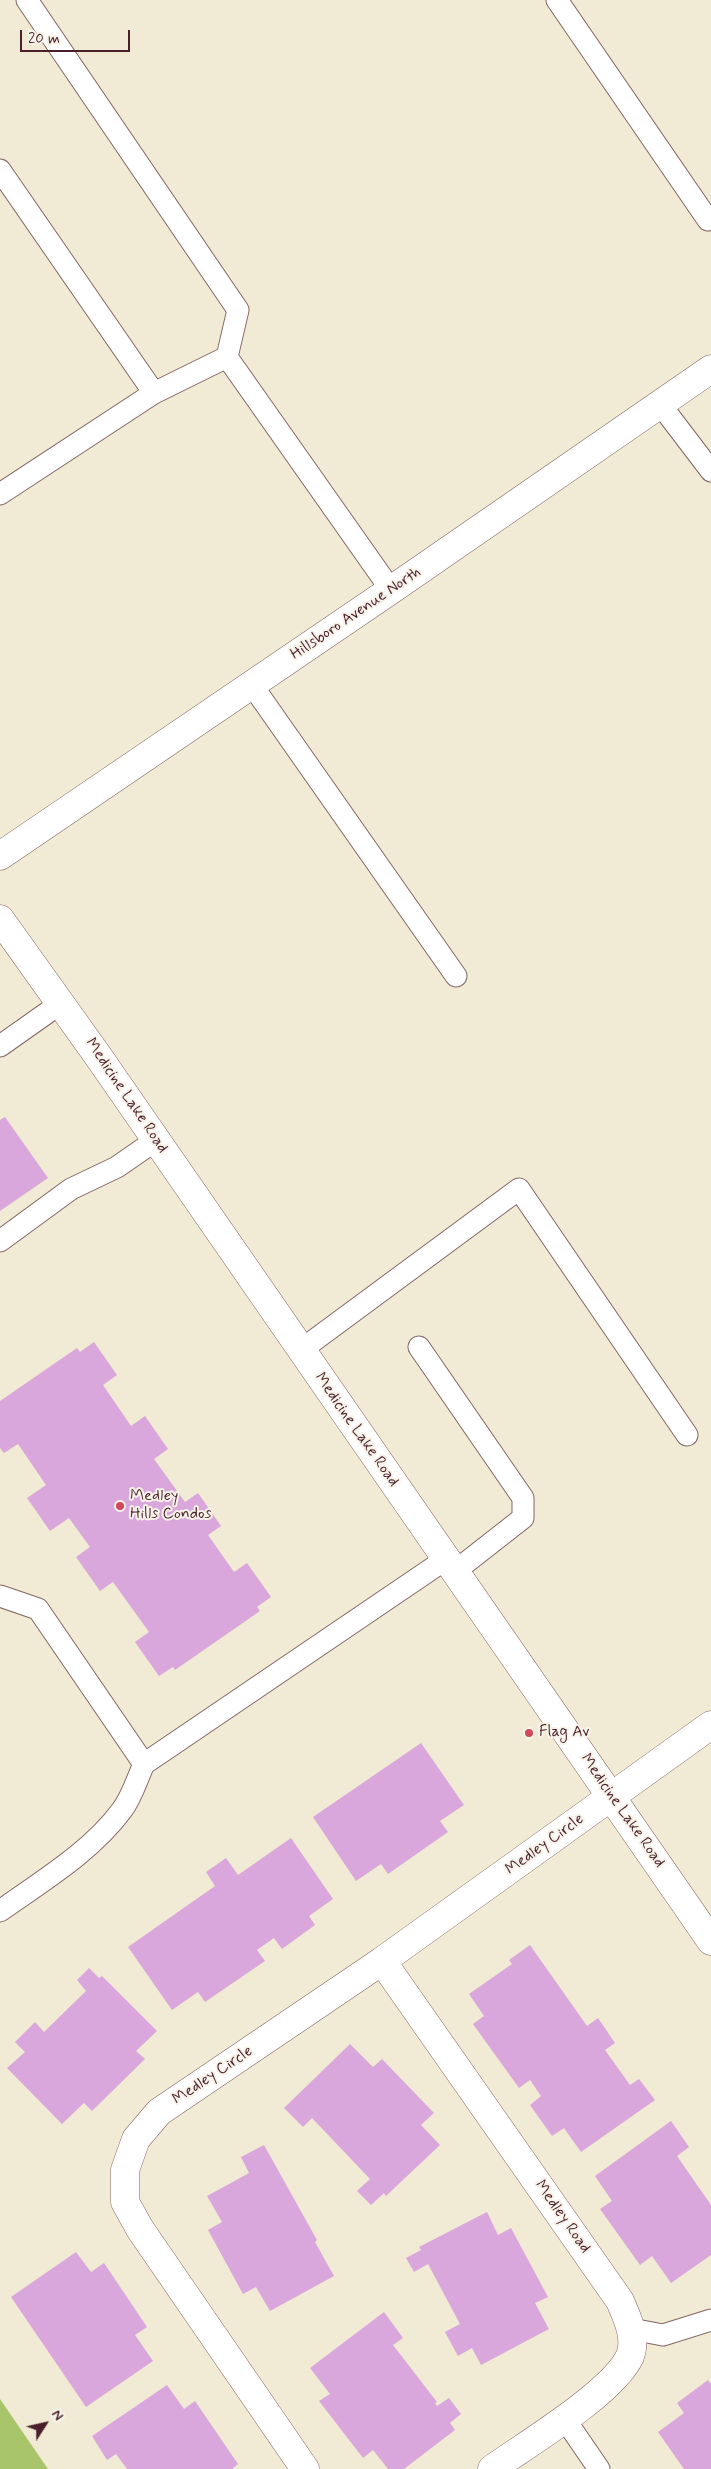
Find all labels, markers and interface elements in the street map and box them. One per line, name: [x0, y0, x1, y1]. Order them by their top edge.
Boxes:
scale bar: [22, 20, 132, 52]
text: 20 m: [28, 29, 60, 49]
street label: Hillsboro Avenue North: [287, 563, 425, 665]
street label: Medicine Lake Road: [80, 1035, 172, 1157]
street label: Medicine Lake Road: [310, 1369, 402, 1491]
place label: Medley Hills Condos: [130, 1487, 212, 1525]
marker: Medley Hills Condos: [114, 1500, 126, 1512]
place label: Flag Av: [539, 1723, 589, 1743]
marker: Flag Av: [523, 1727, 535, 1739]
street label: Medicine Lake Road: [576, 1750, 668, 1872]
street label: Medley Circle: [502, 1810, 588, 1880]
street label: Medley Circle: [169, 2042, 257, 2110]
street label: Medley Road: [530, 2177, 594, 2257]
north arrow: [20, 2399, 70, 2449]
text: N: [47, 2406, 67, 2424]

